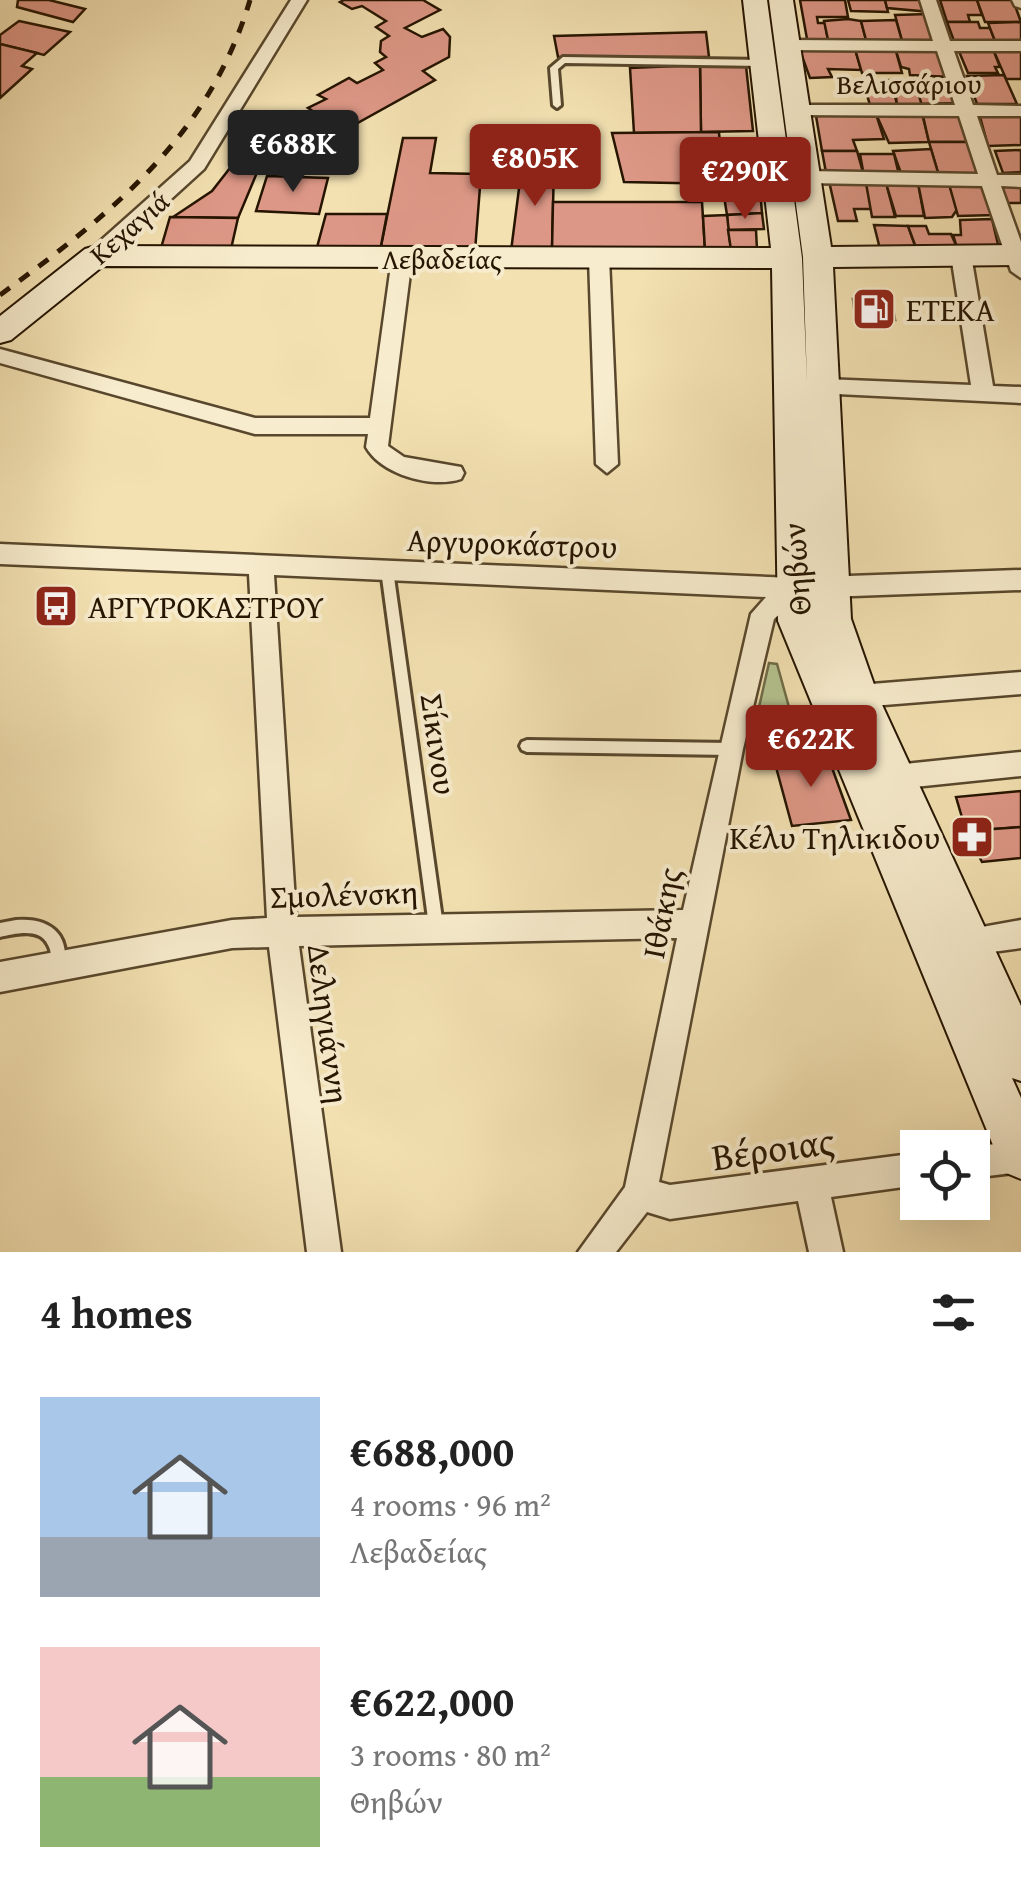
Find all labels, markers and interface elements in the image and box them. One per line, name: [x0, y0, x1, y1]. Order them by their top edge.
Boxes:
street label: Βελισσάριου: [837, 63, 981, 104]
pin: €688K: [223, 110, 363, 195]
text: €688K: [250, 119, 336, 166]
pin: €805K: [465, 124, 605, 209]
text: €805K: [492, 133, 578, 180]
pin: €290K: [675, 137, 815, 222]
text: €290K: [702, 146, 788, 193]
street label: Κεχαγιά: [80, 180, 178, 274]
street label: Λεβαδείας: [382, 238, 502, 279]
fuel station icon: ΕΤΕΚΑ: [851, 286, 897, 332]
place label: ΕΤΕΚΑ: [906, 286, 995, 333]
street label: Αργυροκάστρου: [406, 516, 618, 570]
street label: Θηβών: [769, 521, 823, 617]
bus stop icon: ΑΡΓΥΡΟΚΑΣΤΡΟΥ: [33, 583, 79, 629]
place label: ΑΡΓΥΡΟΚΑΣΤΡΟΥ: [88, 583, 324, 630]
street label: Σίκινου: [409, 690, 469, 798]
pin: €622K: [741, 705, 881, 790]
text: €622K: [768, 714, 854, 761]
place label: Κέλυ Τηλικιδου: [729, 814, 940, 861]
pharmacy icon: Κέλυ Τηλικιδου: [949, 814, 995, 860]
street label: Ιθάκης: [629, 863, 693, 963]
street label: Σμολένσκη: [269, 868, 419, 920]
street label: Δεληγιάννη: [296, 942, 362, 1106]
street label: Βέροιας: [708, 1112, 838, 1184]
map controls: [900, 1130, 990, 1220]
button: locate: [900, 1130, 990, 1220]
text: 4 homes: [40, 1282, 193, 1343]
icon: filters: [926, 1285, 981, 1340]
text: €688,000: [350, 1420, 514, 1481]
icon: home: [120, 1437, 240, 1557]
text: 4 rooms · 96 m²: [350, 1481, 551, 1528]
text: Λεβαδείας: [350, 1528, 487, 1575]
text: €622,000: [350, 1670, 514, 1731]
icon: home: [120, 1687, 240, 1807]
text: 3 rooms · 80 m²: [350, 1731, 551, 1778]
text: Θηβών: [350, 1778, 443, 1825]

